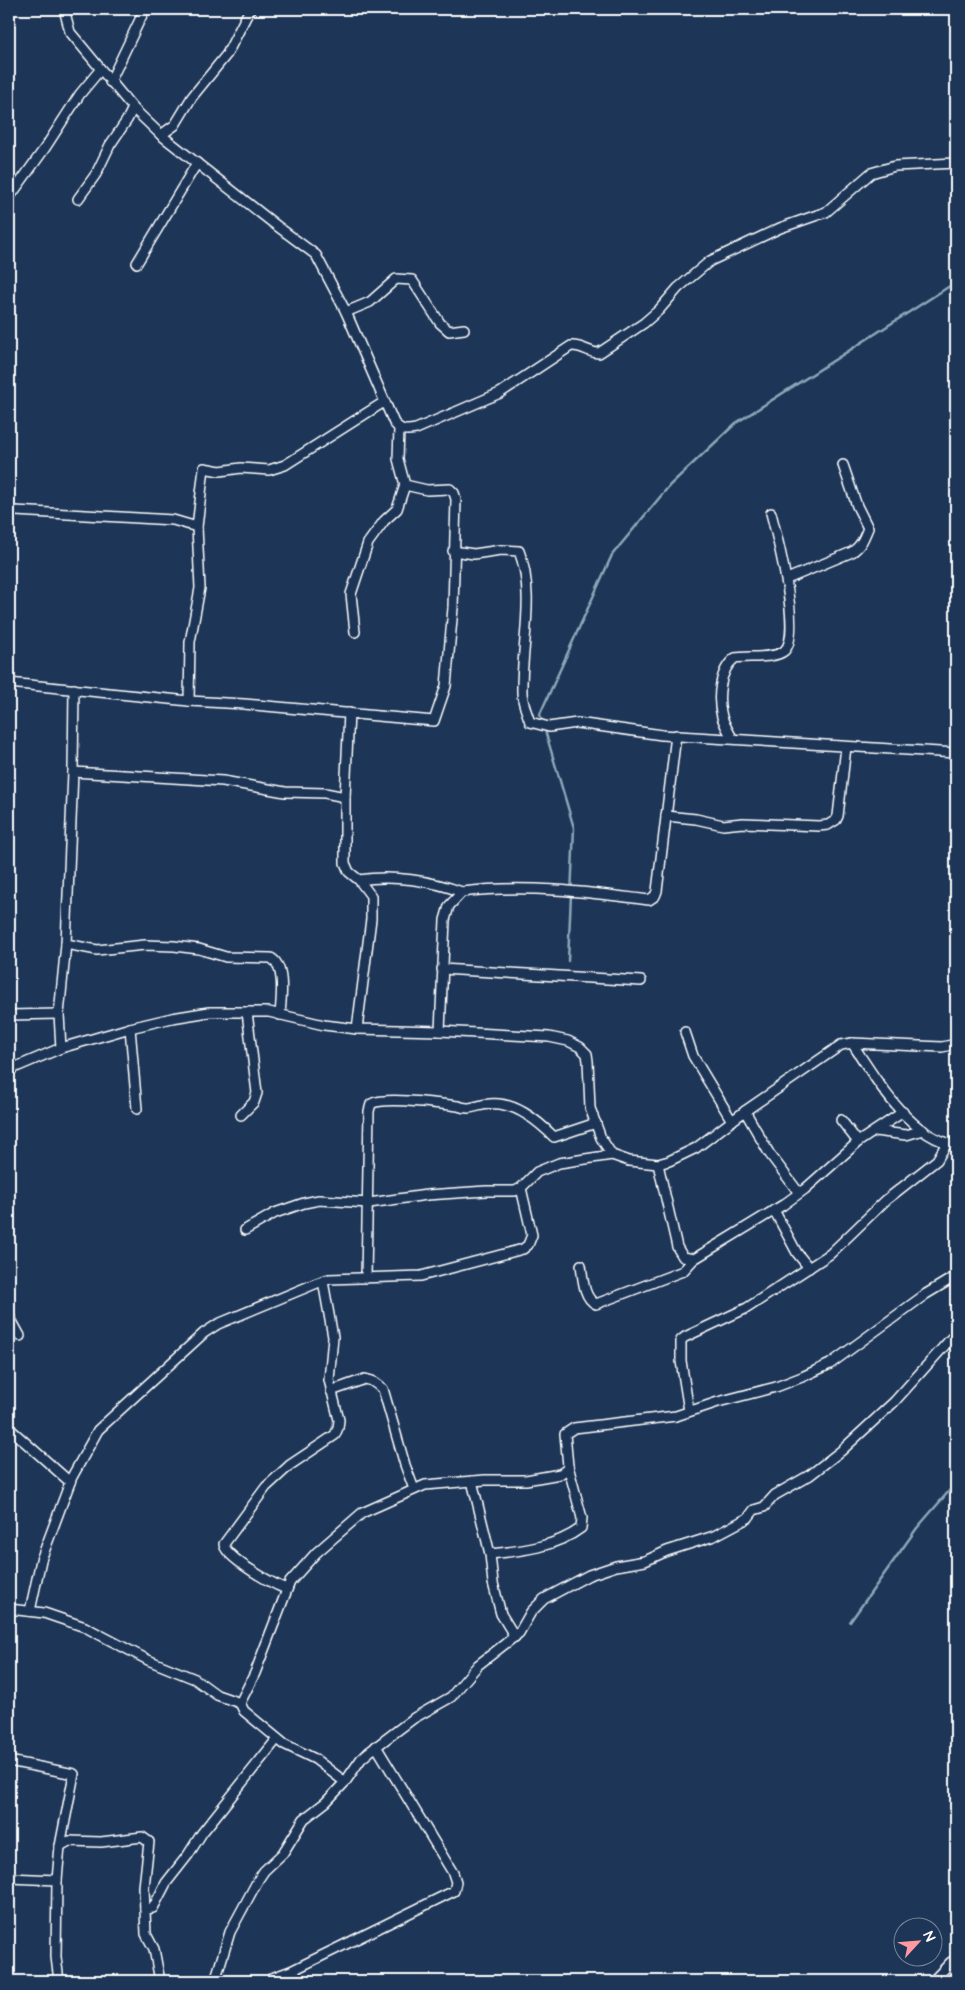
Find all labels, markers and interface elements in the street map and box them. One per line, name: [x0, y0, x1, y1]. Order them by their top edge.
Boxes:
north arrow: [892, 1918, 942, 1968]
text: N: [918, 1928, 940, 1945]

